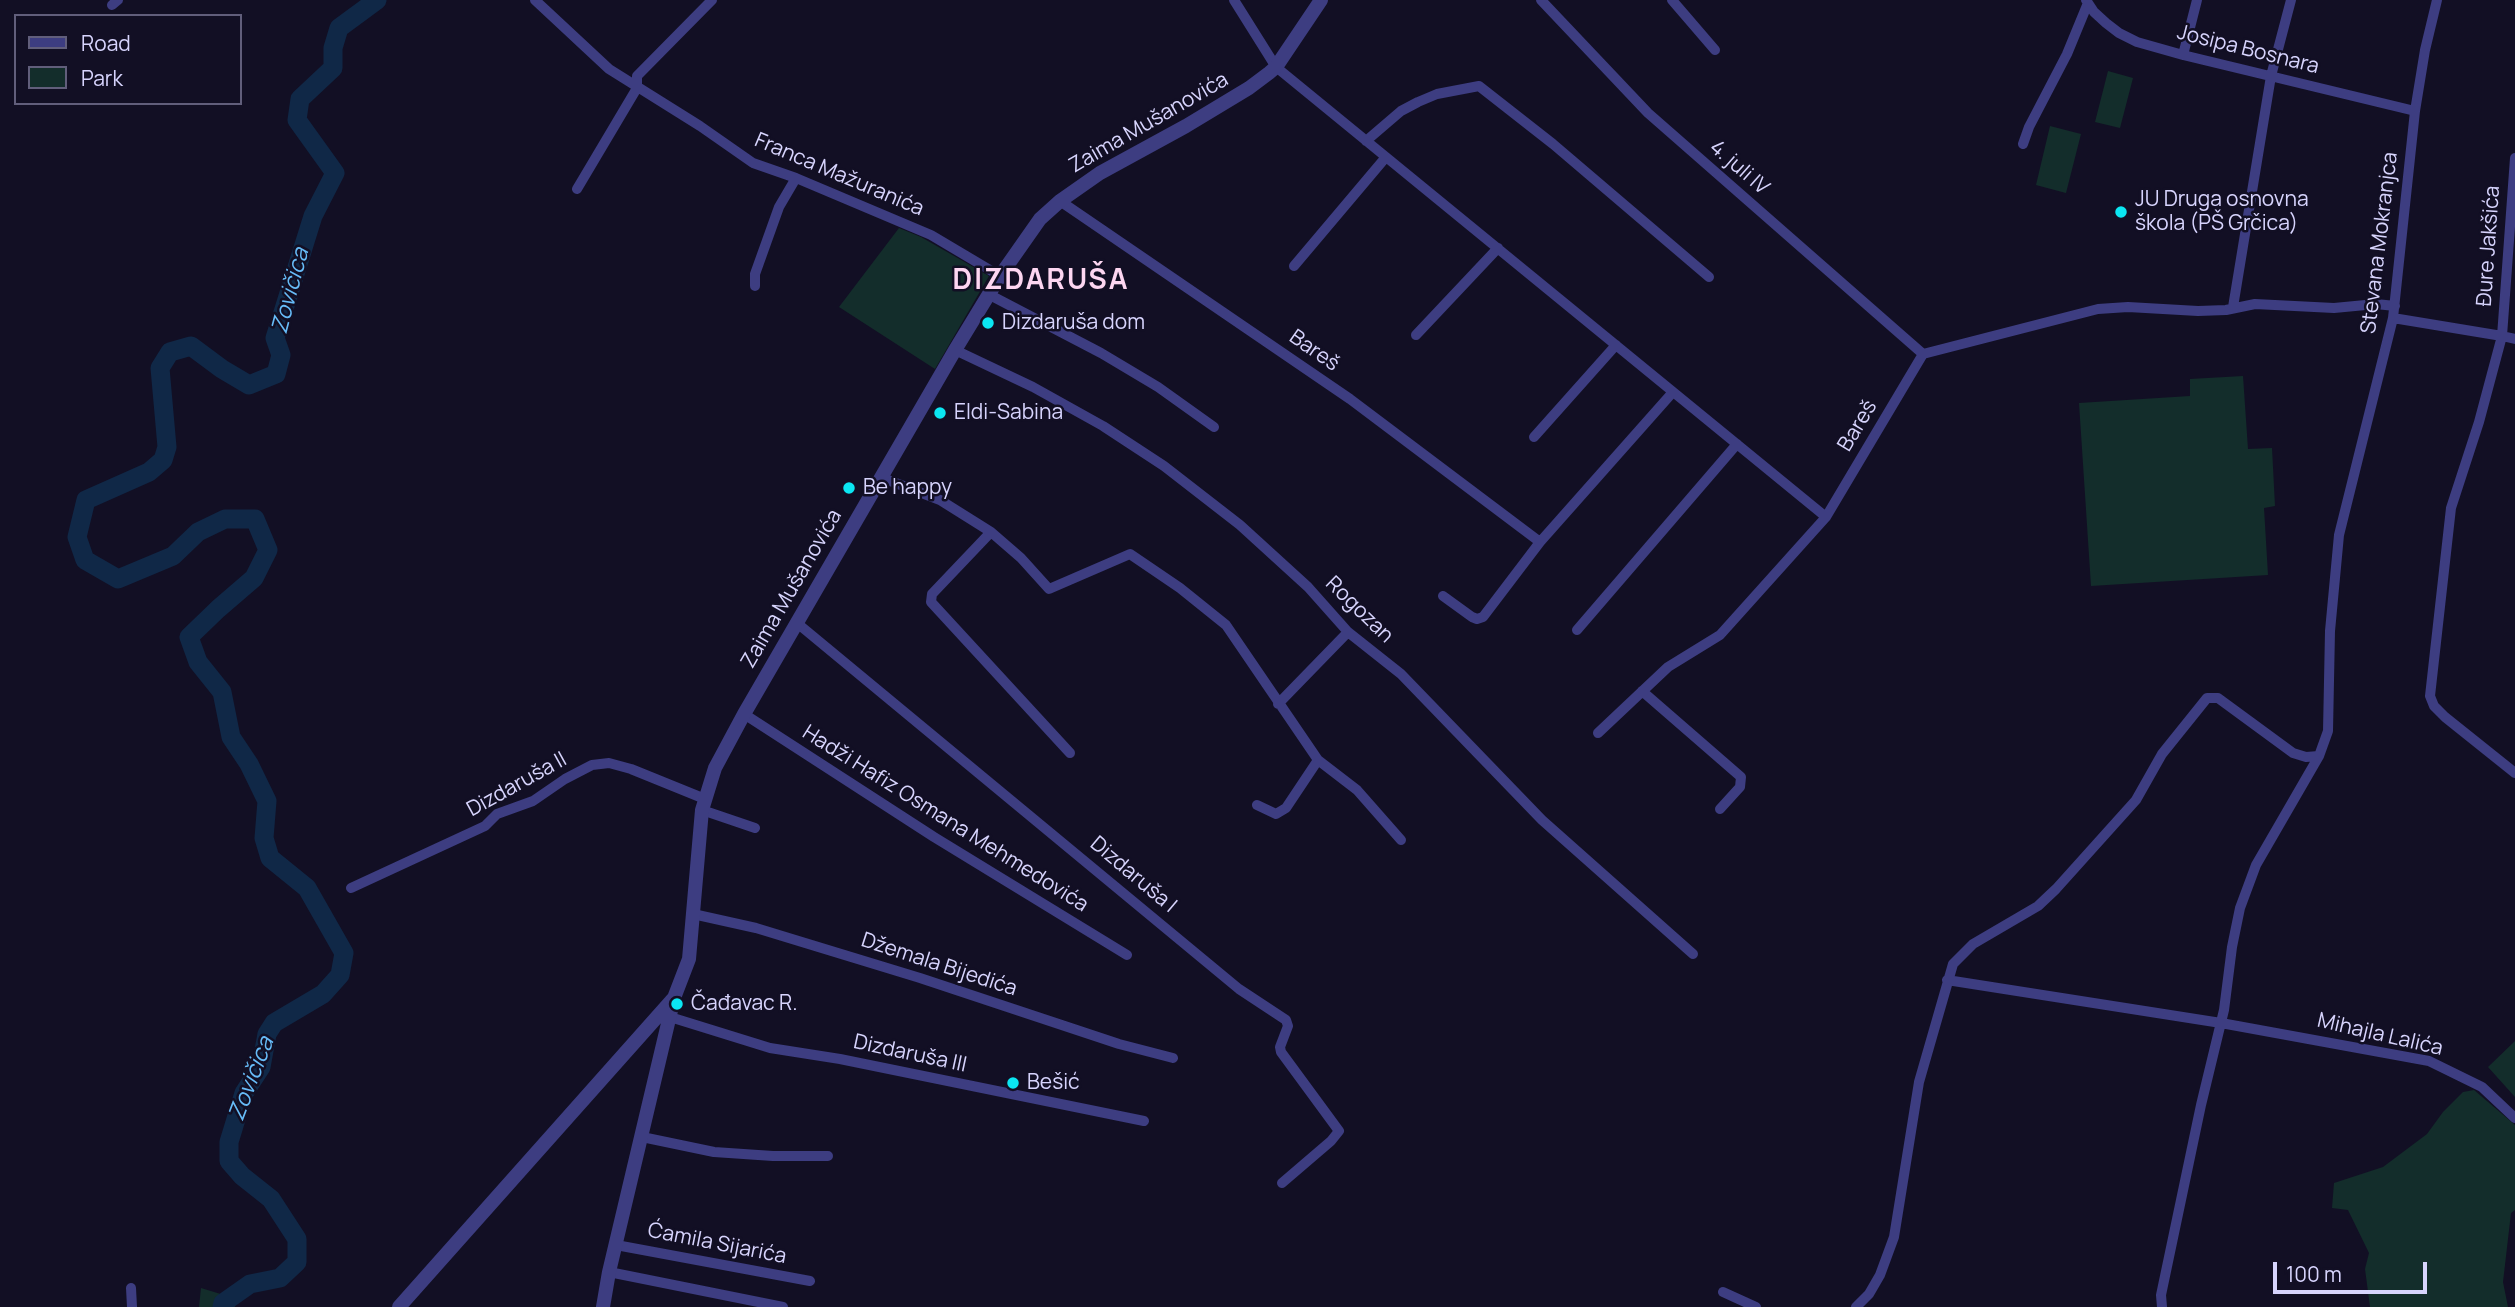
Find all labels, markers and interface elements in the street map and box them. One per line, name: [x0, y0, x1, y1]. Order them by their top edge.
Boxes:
legend: [14, 14, 242, 105]
street label: Josipa Bosnara: [2174, 20, 2322, 80]
text: Road: [81, 29, 131, 57]
text: Park: [81, 64, 123, 92]
street label: Zaima Mušanovića: [1065, 67, 1233, 179]
street label: Franca Mažuranića: [751, 128, 927, 222]
street label: 4. juli IV: [1704, 135, 1774, 201]
street label: Stevana Mokranjca: [2356, 151, 2404, 335]
street label: Đure Jakšića: [2472, 185, 2506, 307]
place label: JU Druga osnovna škola (PŠ Grčica): [2135, 187, 2309, 237]
marker: JU Druga osnovna škola (PŠ Grčica): [2113, 204, 2129, 220]
water label: Zovičica: [266, 245, 316, 337]
district label: DIZDARUŠA: [954, 264, 1128, 298]
place label: Dizdaruša dom: [1002, 310, 1145, 336]
marker: Dizdaruša dom: [980, 315, 996, 331]
street label: Bareš: [1284, 325, 1344, 377]
street label: Bareš: [1833, 396, 1883, 456]
place label: Eldi-Sabina: [954, 400, 1063, 426]
marker: Eldi-Sabina: [932, 405, 948, 421]
place label: Be happy: [863, 475, 952, 501]
marker: Be happy: [841, 480, 857, 496]
street label: Zaima Mušanovića: [736, 505, 848, 673]
street label: Rogozan: [1320, 572, 1398, 648]
street label: Hadži Hafiz Osmana Mehmedovića: [797, 720, 1093, 918]
street label: Dizdaruša II: [463, 747, 571, 823]
street label: Dizdaruša I: [1085, 832, 1181, 918]
street label: Džemala Bijedića: [858, 928, 1020, 1002]
place label: Čađavac R.: [691, 991, 797, 1017]
marker: Čađavac R.: [669, 996, 685, 1012]
street label: Mihajla Lalića: [2315, 1008, 2445, 1062]
street label: Dizdaruša III: [851, 1030, 969, 1078]
water label: Zovičica: [223, 1033, 281, 1125]
place label: Bešić: [1027, 1070, 1080, 1096]
marker: Bešić: [1005, 1075, 1021, 1091]
street label: Ćamila Sijarića: [646, 1218, 788, 1270]
scale bar: [2277, 1248, 2431, 1292]
text: 100 m: [2286, 1260, 2342, 1288]

